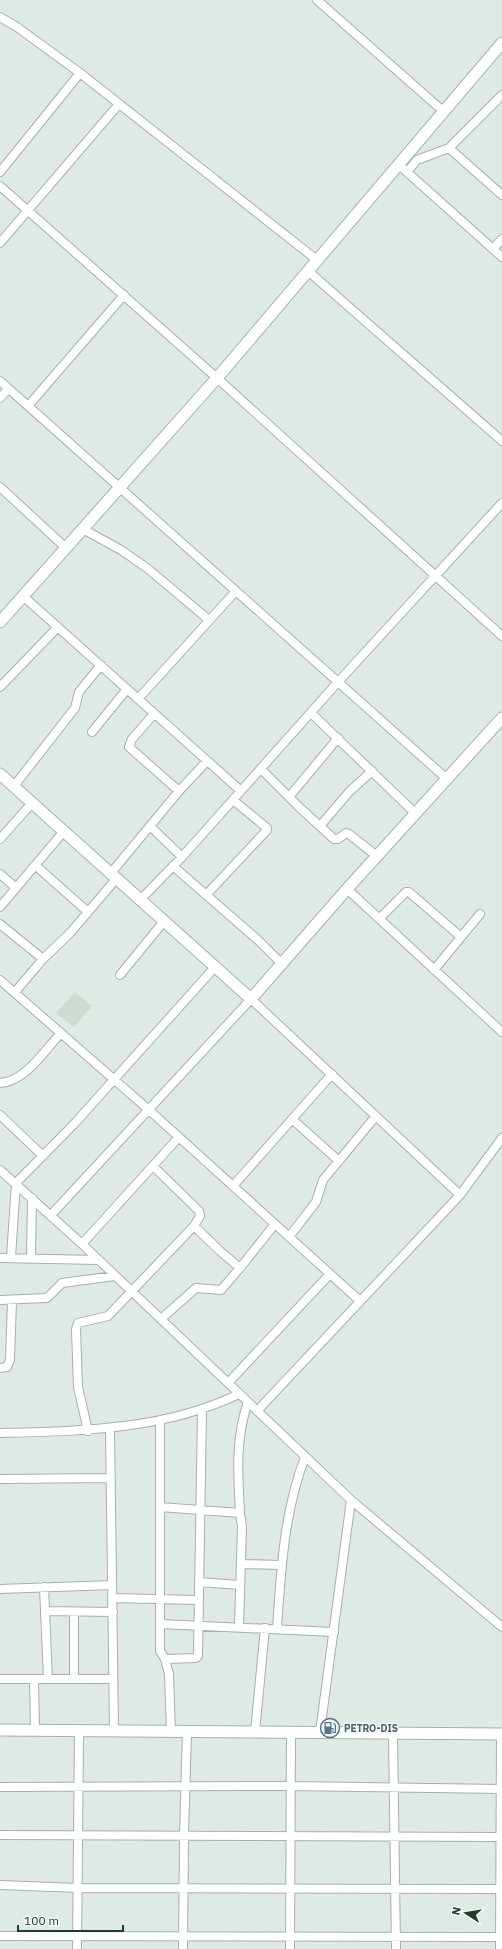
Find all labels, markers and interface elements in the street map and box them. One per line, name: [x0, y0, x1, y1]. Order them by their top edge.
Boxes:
fuel station icon: PETRO-DIS: [319, 1717, 341, 1739]
place label: PETRO-DIS: [344, 1722, 398, 1735]
north arrow: [446, 1893, 486, 1933]
text: N: [449, 1906, 464, 1916]
scale bar: [18, 1907, 123, 1933]
text: 100 m: [24, 1913, 59, 1928]

